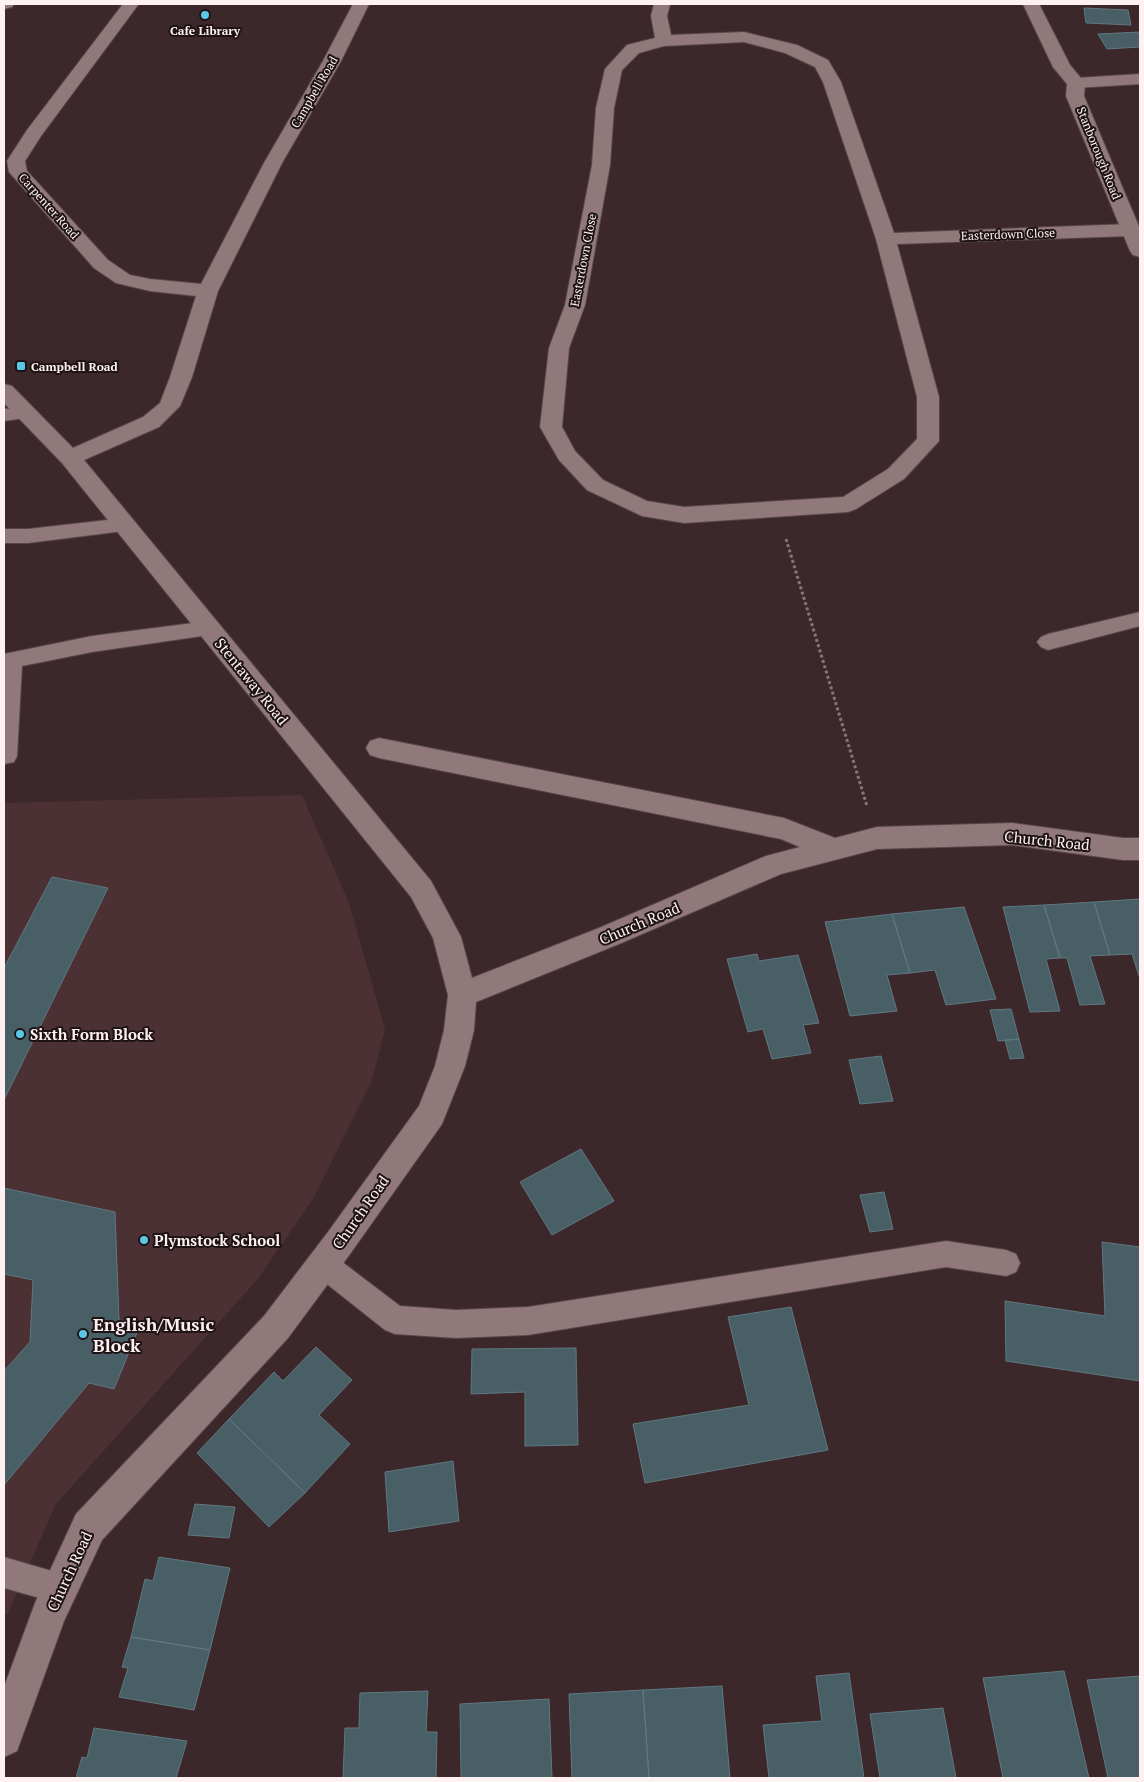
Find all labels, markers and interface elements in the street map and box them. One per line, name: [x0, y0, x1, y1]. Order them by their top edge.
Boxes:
marker: Cafe Library: [199, 9, 211, 21]
place label: Cafe Library: [170, 23, 241, 38]
street label: Campbell Road: [287, 53, 341, 131]
street label: Stanborough Road: [1074, 105, 1125, 202]
street label: Carpenter Road: [16, 170, 83, 242]
street label: Easterdown Close: [567, 212, 599, 308]
street label: Easterdown Close: [961, 225, 1055, 243]
place label: Campbell Road: [31, 359, 119, 374]
marker: Campbell Road: [15, 360, 27, 372]
street label: Stentaway Road: [211, 633, 293, 729]
street label: Church Road: [1003, 826, 1091, 854]
street label: Church Road: [596, 897, 682, 949]
place label: Sixth Form Block: [30, 1024, 153, 1044]
marker: Sixth Form Block: [14, 1028, 26, 1040]
street label: Church Road: [327, 1171, 393, 1253]
place label: Plymstock School: [154, 1230, 280, 1250]
marker: Plymstock School: [138, 1234, 150, 1246]
place label: English/Music Block: [93, 1312, 214, 1357]
marker: English/Music Block: [77, 1328, 89, 1340]
street label: Church Road: [42, 1528, 96, 1614]

